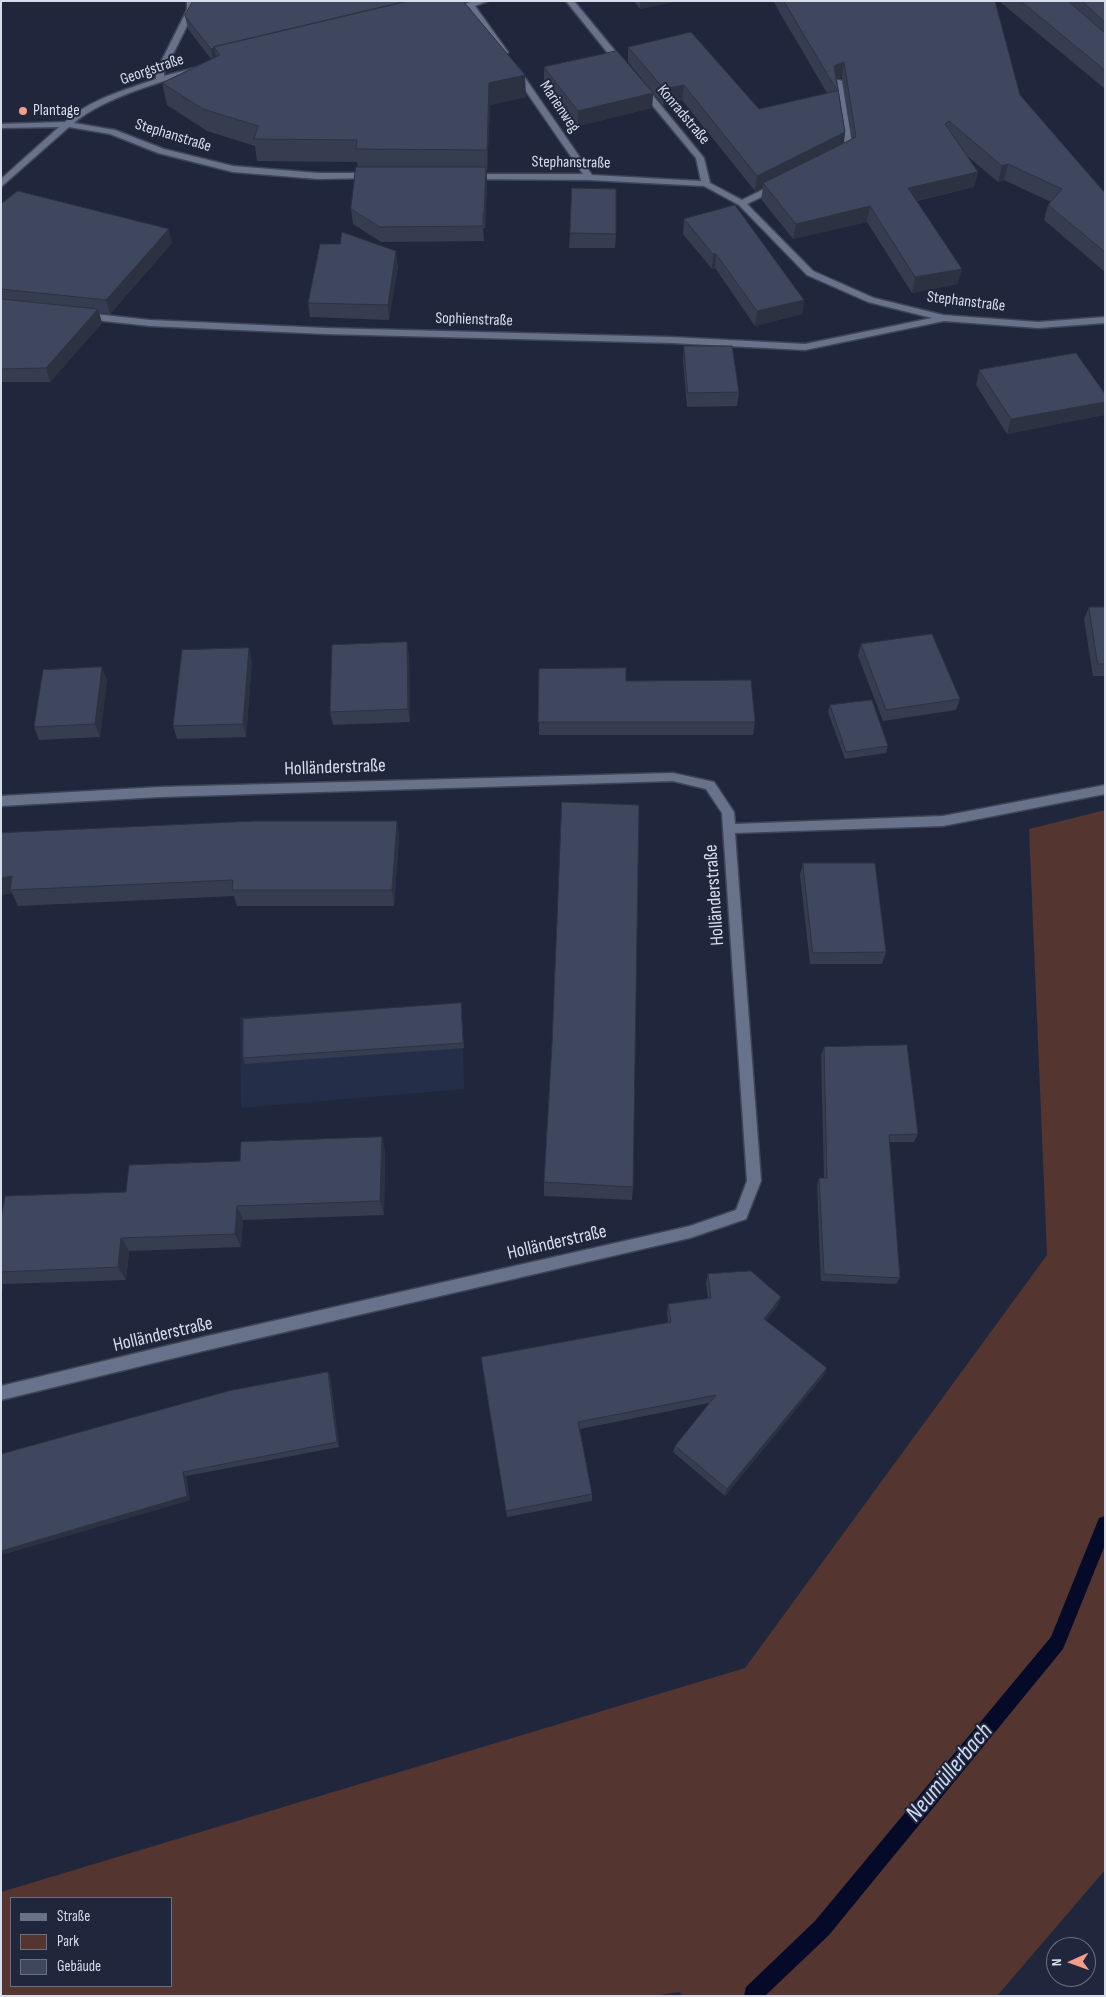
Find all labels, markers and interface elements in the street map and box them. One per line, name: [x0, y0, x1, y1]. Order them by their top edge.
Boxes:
street label: Georgstraße: [118, 50, 186, 90]
street label: Marienweg: [535, 77, 583, 137]
street label: Konradstraße: [653, 81, 713, 149]
place label: Plantage: [33, 101, 80, 121]
marker: Plantage: [17, 105, 29, 117]
street label: Stephanstraße: [133, 115, 213, 157]
street label: Stephanstraße: [531, 153, 611, 173]
street label: Stephanstraße: [926, 288, 1006, 316]
street label: Sophienstraße: [435, 309, 513, 331]
street label: Holländerstraße: [284, 755, 386, 781]
street label: Holländerstraße: [700, 844, 730, 946]
street label: Holländerstraße: [505, 1220, 609, 1266]
street label: Holländerstraße: [111, 1312, 215, 1358]
water label: Neumüllerbach: [900, 1718, 1000, 1828]
legend: [10, 1897, 172, 1987]
text: Straße: [57, 1907, 90, 1926]
text: Park: [57, 1932, 79, 1951]
north arrow: [1046, 1937, 1096, 1987]
text: Gebäude: [57, 1957, 101, 1976]
text: N: [1048, 1958, 1065, 1967]

